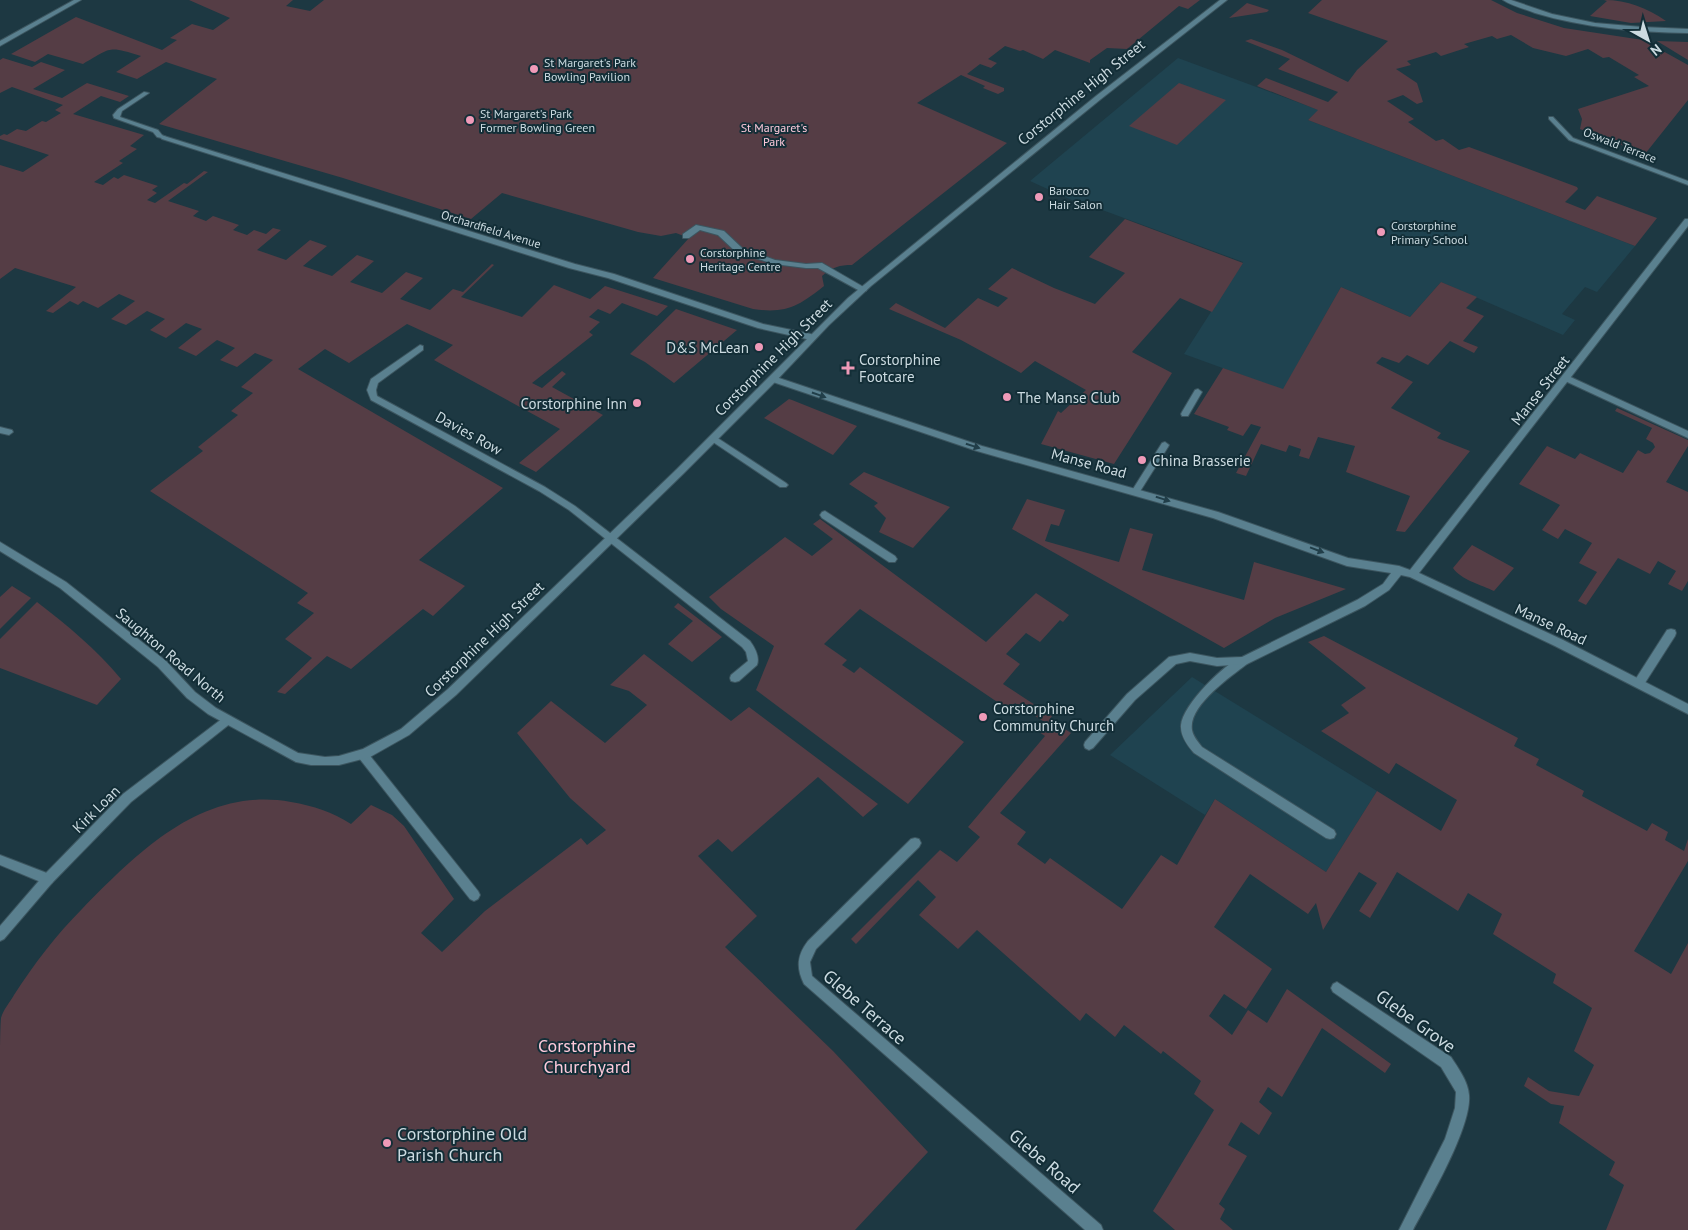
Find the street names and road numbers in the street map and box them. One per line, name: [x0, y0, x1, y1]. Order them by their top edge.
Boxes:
street label: Corstorphine High Street: [1013, 35, 1149, 149]
street label: Oswald Terrace: [1581, 124, 1659, 166]
street label: Orchardfield Avenue: [439, 207, 543, 251]
street label: Corstorphine High Street: [710, 294, 836, 420]
street label: Manse Street: [1507, 351, 1573, 429]
street label: Davies Row: [432, 407, 506, 459]
street label: Manse Road: [1049, 444, 1129, 482]
street label: Corstorphine High Street: [420, 577, 548, 701]
street label: Manse Road: [1512, 599, 1590, 649]
street label: Saughton Road North: [112, 603, 230, 707]
street label: Kirk Loan: [68, 781, 124, 837]
street label: Glebe Terrace: [818, 964, 912, 1050]
street label: Glebe Grove: [1372, 984, 1460, 1058]
street label: Glebe Road: [1005, 1124, 1085, 1198]

